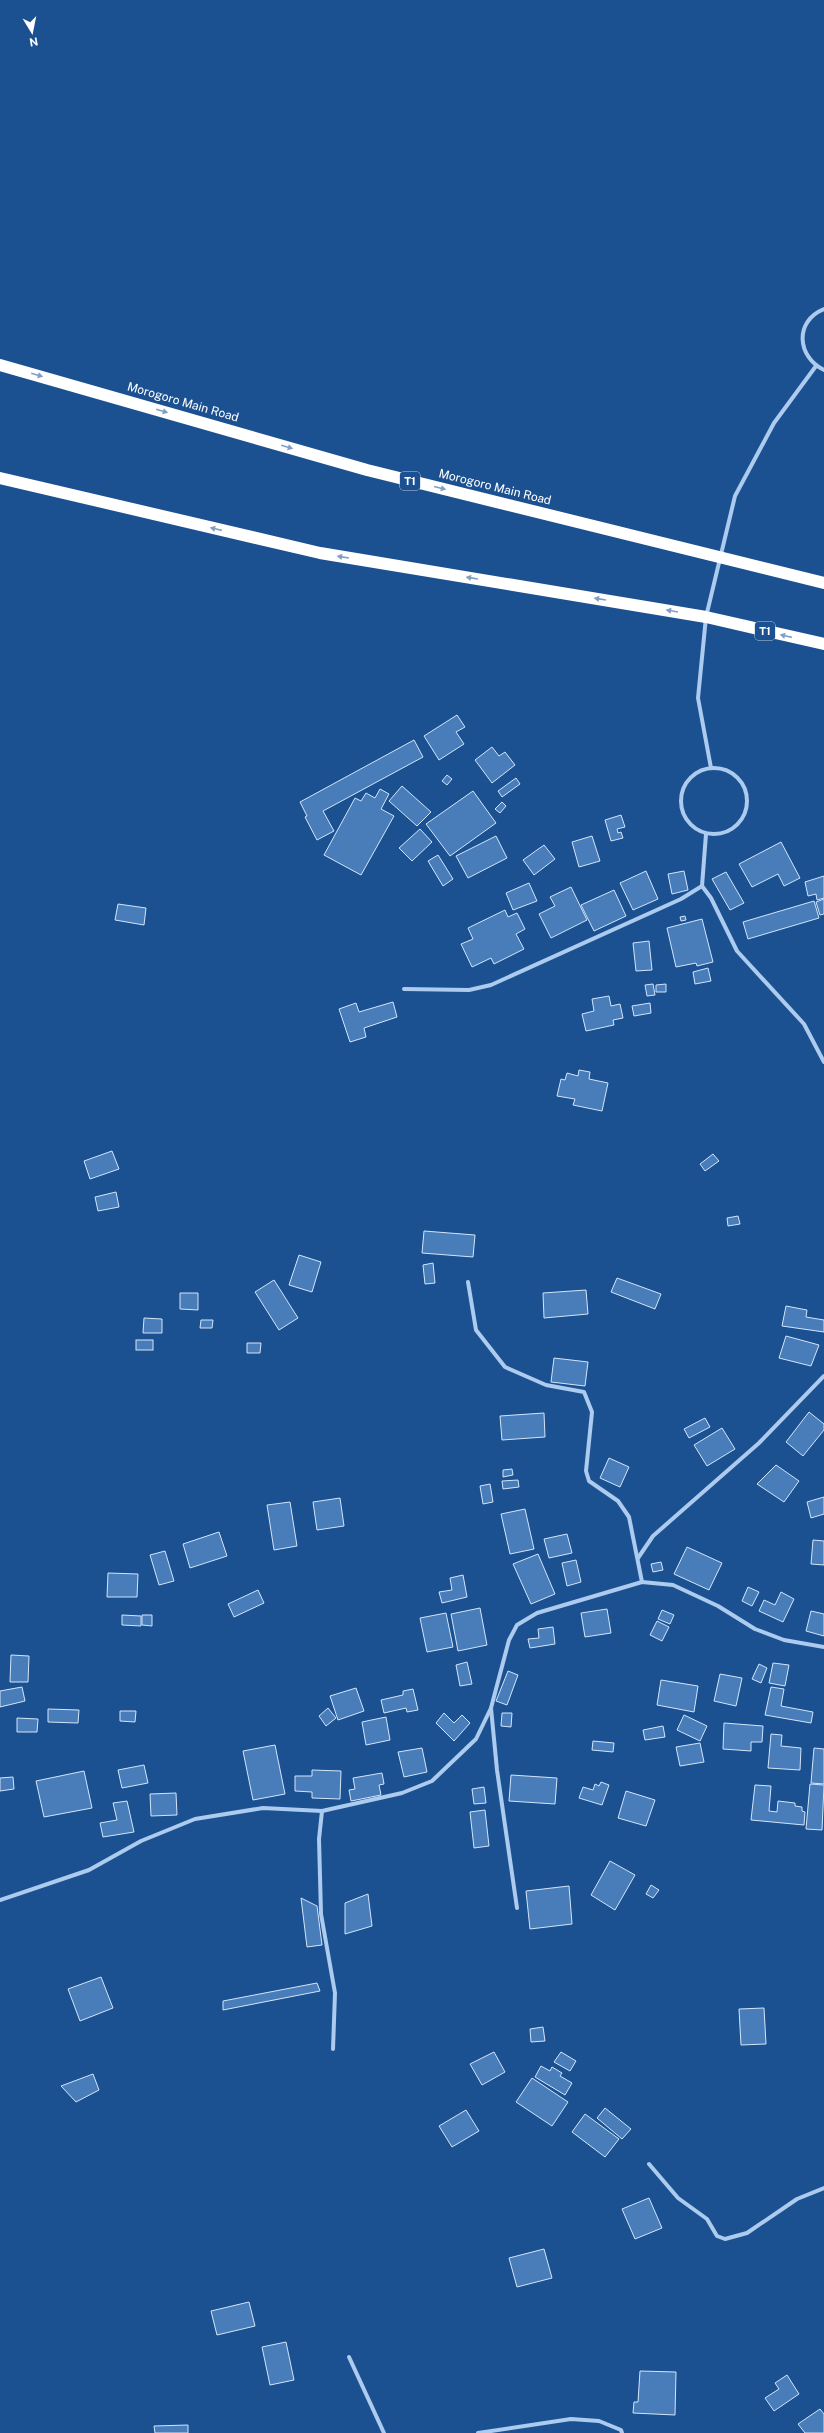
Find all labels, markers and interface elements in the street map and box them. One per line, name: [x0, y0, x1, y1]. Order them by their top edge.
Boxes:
north arrow: [12, 12, 52, 52]
text: N: [28, 35, 39, 49]
one-way arrow: [32, 372, 44, 378]
street label: Morogoro Main Road: [126, 379, 240, 425]
one-way arrow: [157, 408, 169, 414]
one-way arrow: [282, 444, 294, 450]
street label: Morogoro Main Road: [437, 466, 553, 508]
road number: T1: [400, 472, 420, 490]
one-way arrow: [434, 485, 446, 491]
one-way arrow: [210, 525, 223, 531]
one-way arrow: [337, 554, 349, 560]
one-way arrow: [465, 575, 478, 581]
one-way arrow: [594, 596, 606, 602]
one-way arrow: [666, 608, 678, 614]
road number: T1: [755, 622, 775, 640]
one-way arrow: [780, 632, 792, 638]

